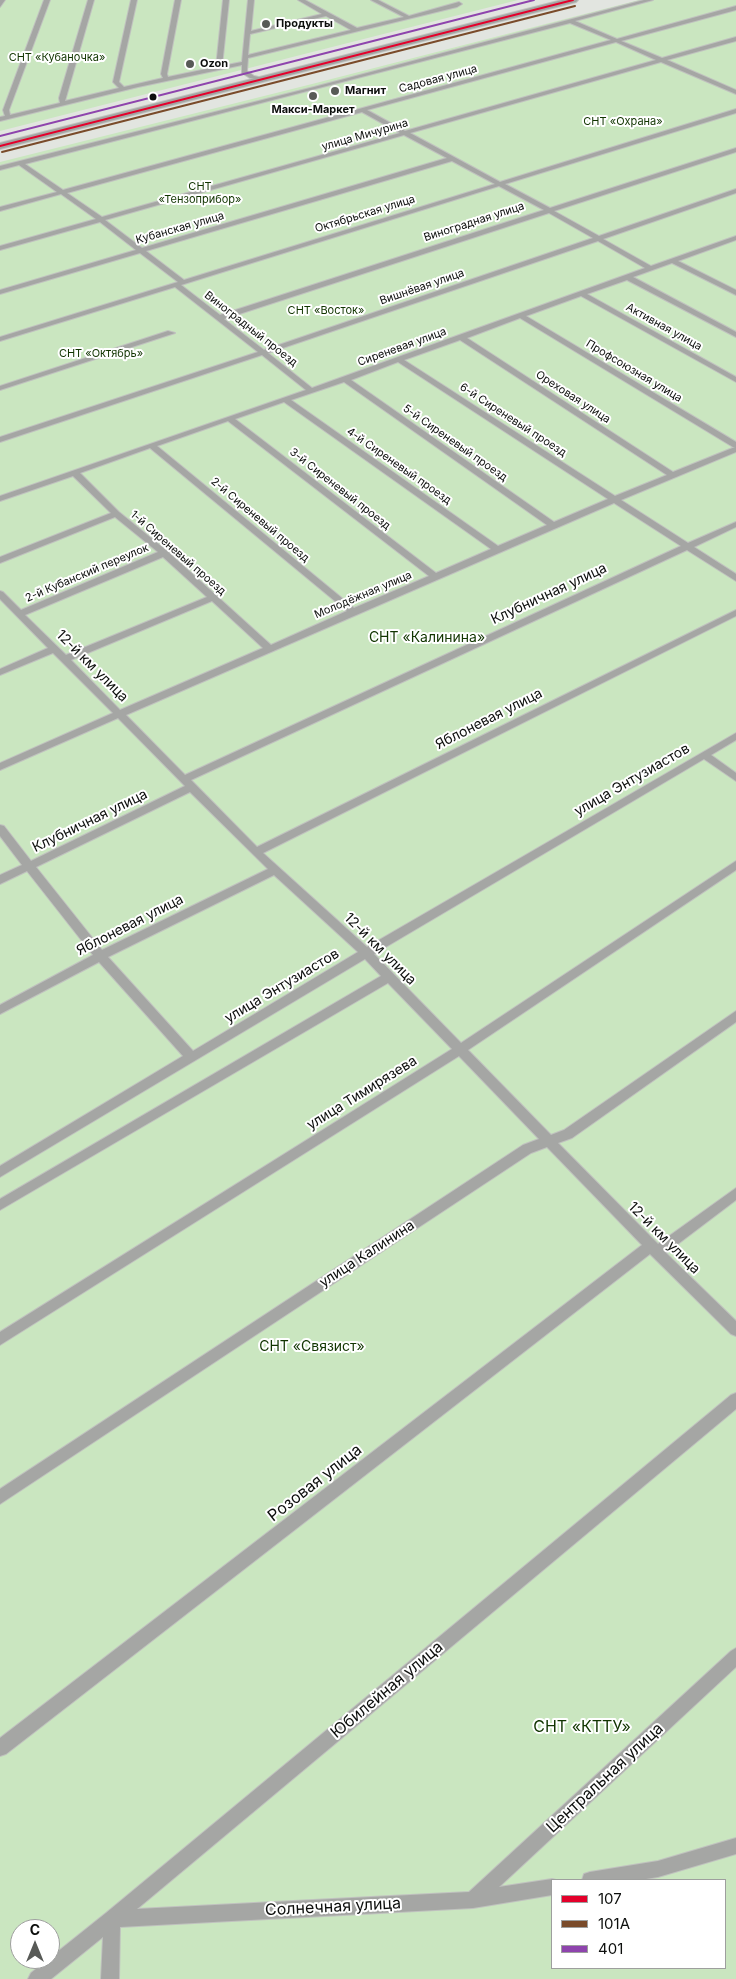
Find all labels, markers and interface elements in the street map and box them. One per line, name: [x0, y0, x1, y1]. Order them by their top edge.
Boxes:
place label: Продукты: [276, 17, 333, 31]
marker: Продукты: [260, 18, 272, 30]
park label: СНТ «Кубаночка»: [9, 51, 105, 65]
place label: Ozon: [200, 57, 228, 71]
marker: Ozon: [184, 58, 196, 70]
street label: Садовая улица: [397, 62, 479, 96]
place label: Магнит: [345, 84, 386, 98]
marker: Магнит: [329, 85, 341, 97]
marker: Макси-Маркет: [307, 90, 319, 102]
unlabelled marker: [148, 92, 158, 102]
place label: Макси-Маркет: [271, 103, 355, 117]
park label: СНТ «Охрана»: [583, 115, 663, 129]
street label: улица Мичурина: [320, 116, 410, 154]
park label: СНТ «Тензоприбор»: [159, 180, 241, 206]
street label: Октябрьская улица: [313, 193, 417, 235]
street label: Виноградная улица: [422, 200, 526, 244]
street label: Кубанская улица: [134, 209, 226, 247]
street label: Вишнёвая улица: [378, 266, 466, 308]
street label: Виноградный проезд: [202, 289, 300, 369]
street label: Активная улица: [624, 301, 704, 353]
park label: СНТ «Восток»: [288, 304, 364, 318]
street label: Сиреневая улица: [356, 325, 448, 369]
street label: Профсоюзная улица: [584, 337, 684, 405]
park label: СНТ «Октябрь»: [59, 347, 143, 361]
street label: Ореховая улица: [533, 368, 613, 426]
street label: 6-й Сиреневый проезд: [457, 381, 569, 459]
street label: 5-й Сиреневый проезд: [400, 402, 510, 484]
street label: 4-й Сиреневый проезд: [344, 425, 454, 507]
street label: 3-й Сиреневый проезд: [287, 445, 393, 533]
street label: 2-й Сиреневый проезд: [208, 475, 312, 565]
street label: 1-й Сиреневый проезд: [128, 508, 228, 598]
street label: 2-й Кубанский переулок: [23, 541, 151, 605]
street label: Клубничная улица: [488, 560, 610, 628]
street label: Молодёжная улица: [312, 568, 414, 622]
street label: 12-й км улица: [52, 626, 132, 706]
park label: СНТ «Калинина»: [369, 630, 485, 646]
street label: Яблоневая улица: [433, 685, 545, 753]
street label: улица Энтузиастов: [571, 740, 693, 820]
street label: Клубничная улица: [30, 786, 150, 856]
street label: Яблоневая улица: [74, 891, 186, 959]
street label: 12-й км улица: [340, 909, 420, 989]
street label: улица Энтузиастов: [222, 945, 342, 1027]
street label: улица Тимирязева: [304, 1052, 420, 1134]
street label: 12-й км улица: [624, 1198, 704, 1278]
street label: улица Калинина: [316, 1217, 418, 1291]
park label: СНТ «Связист»: [259, 1339, 365, 1355]
street label: Розовая улица: [264, 1440, 366, 1526]
street label: Юбилейная улица: [327, 1638, 447, 1742]
park label: СНТ «КТТУ»: [533, 1717, 631, 1737]
street label: Центральная улица: [543, 1719, 667, 1837]
legend: [551, 1879, 726, 1969]
text: 107: [598, 1889, 622, 1908]
street label: Солнечная улица: [265, 1894, 401, 1920]
text: 101А: [598, 1914, 630, 1933]
north arrow: [10, 1919, 60, 1969]
text: С: [30, 1921, 40, 1938]
text: 401: [598, 1939, 623, 1958]

